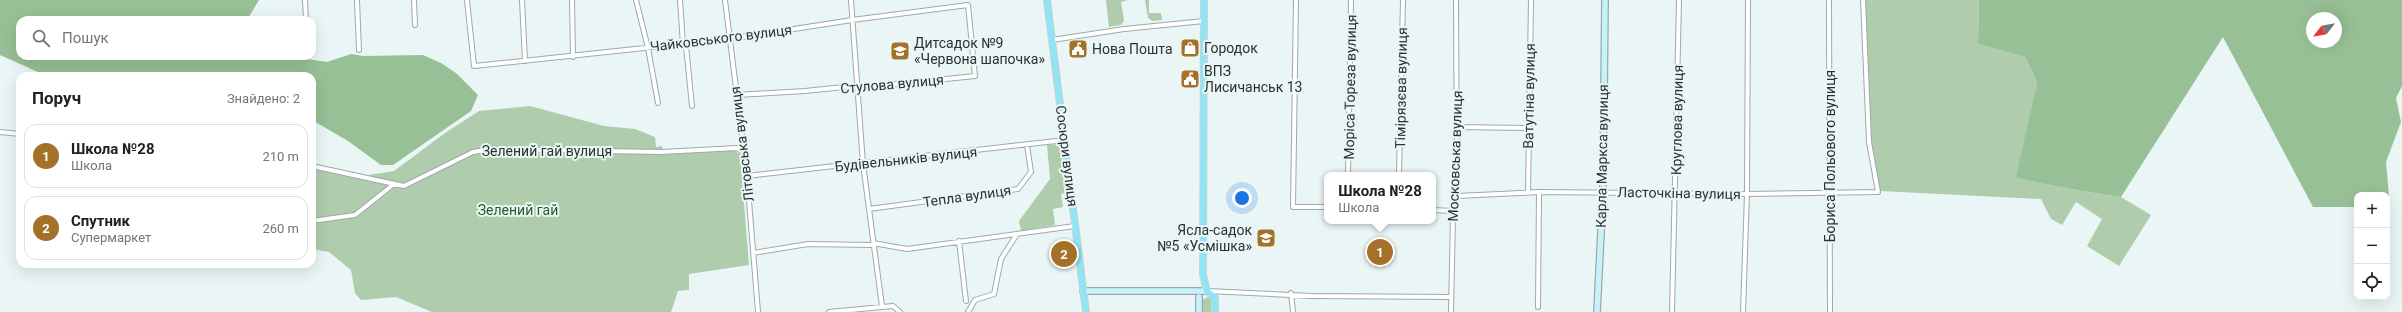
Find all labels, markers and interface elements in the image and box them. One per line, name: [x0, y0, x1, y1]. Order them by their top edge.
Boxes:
north arrow: [2306, 12, 2342, 48]
street label: Моріса Тореза вулиця: [1341, 14, 1359, 160]
search box: [16, 16, 316, 60]
street label: Чайковського вулиця: [649, 21, 793, 55]
icon: search: [30, 27, 52, 49]
street label: Тімірязєва вулиця: [1392, 27, 1410, 149]
text: Пошук: [62, 29, 109, 47]
place label: Дитсадок №9 «Червона шапочка»: [914, 35, 1045, 67]
shop icon: Городок: [1179, 37, 1201, 59]
public building icon: Нова Пошта: [1067, 38, 1089, 60]
school or university icon: Дитсадок №9 «Червона шапочка»: [889, 40, 911, 62]
place label: Городок: [1204, 40, 1258, 56]
place label: Нова Пошта: [1092, 41, 1173, 57]
street label: Ватутіна вулиця: [1520, 43, 1538, 149]
place label: ВПЗ Лисичанськ 13: [1204, 63, 1302, 95]
street label: Круглова вулиця: [1668, 65, 1686, 175]
public building icon: ВПЗ Лисичанськ 13: [1179, 68, 1201, 90]
street label: Бориса Польового вулиця: [1822, 70, 1838, 242]
street label: Стулова вулиця: [840, 72, 944, 96]
street label: Карла Маркса вулиця: [1593, 84, 1611, 228]
street label: Літовська вулиця: [727, 86, 757, 202]
text: Поруч: [32, 88, 81, 108]
street label: Московська вулиця: [1445, 90, 1465, 222]
text: Знайдено: 2: [227, 91, 300, 106]
street label: Сосюри вулиця: [1053, 105, 1081, 207]
text: Школа №28: [71, 140, 155, 158]
street label: Зелений гай вулиця: [482, 143, 612, 159]
street label: Будівельників вулиця: [834, 144, 978, 174]
text: 1: [42, 149, 50, 164]
text: 210 m: [262, 149, 299, 164]
text: Школа: [71, 158, 112, 173]
popup: [1324, 172, 1436, 224]
street label: Тепла вулиця: [922, 182, 1012, 210]
text: Школа №28: [1338, 182, 1422, 200]
street label: Ласточкіна вулиця: [1617, 184, 1741, 202]
your location: [1232, 188, 1252, 208]
map controls: [2354, 192, 2390, 300]
button: +: [2354, 192, 2390, 228]
text: Школа: [1338, 200, 1379, 215]
park label: Зелений гай: [478, 202, 558, 218]
text: Спутник: [71, 212, 130, 230]
text: 2: [42, 221, 50, 236]
text: 260 m: [262, 221, 299, 236]
place label: Ясла-садок №5 «Усмішка»: [1157, 222, 1252, 254]
school or university icon: Ясла-садок №5 «Усмішка»: [1255, 227, 1277, 249]
button: −: [2354, 228, 2390, 264]
text: Супермаркет: [71, 230, 151, 245]
pin: 1: [1367, 237, 1393, 267]
pin: 2: [1051, 239, 1077, 269]
button: locate: [2354, 264, 2390, 300]

